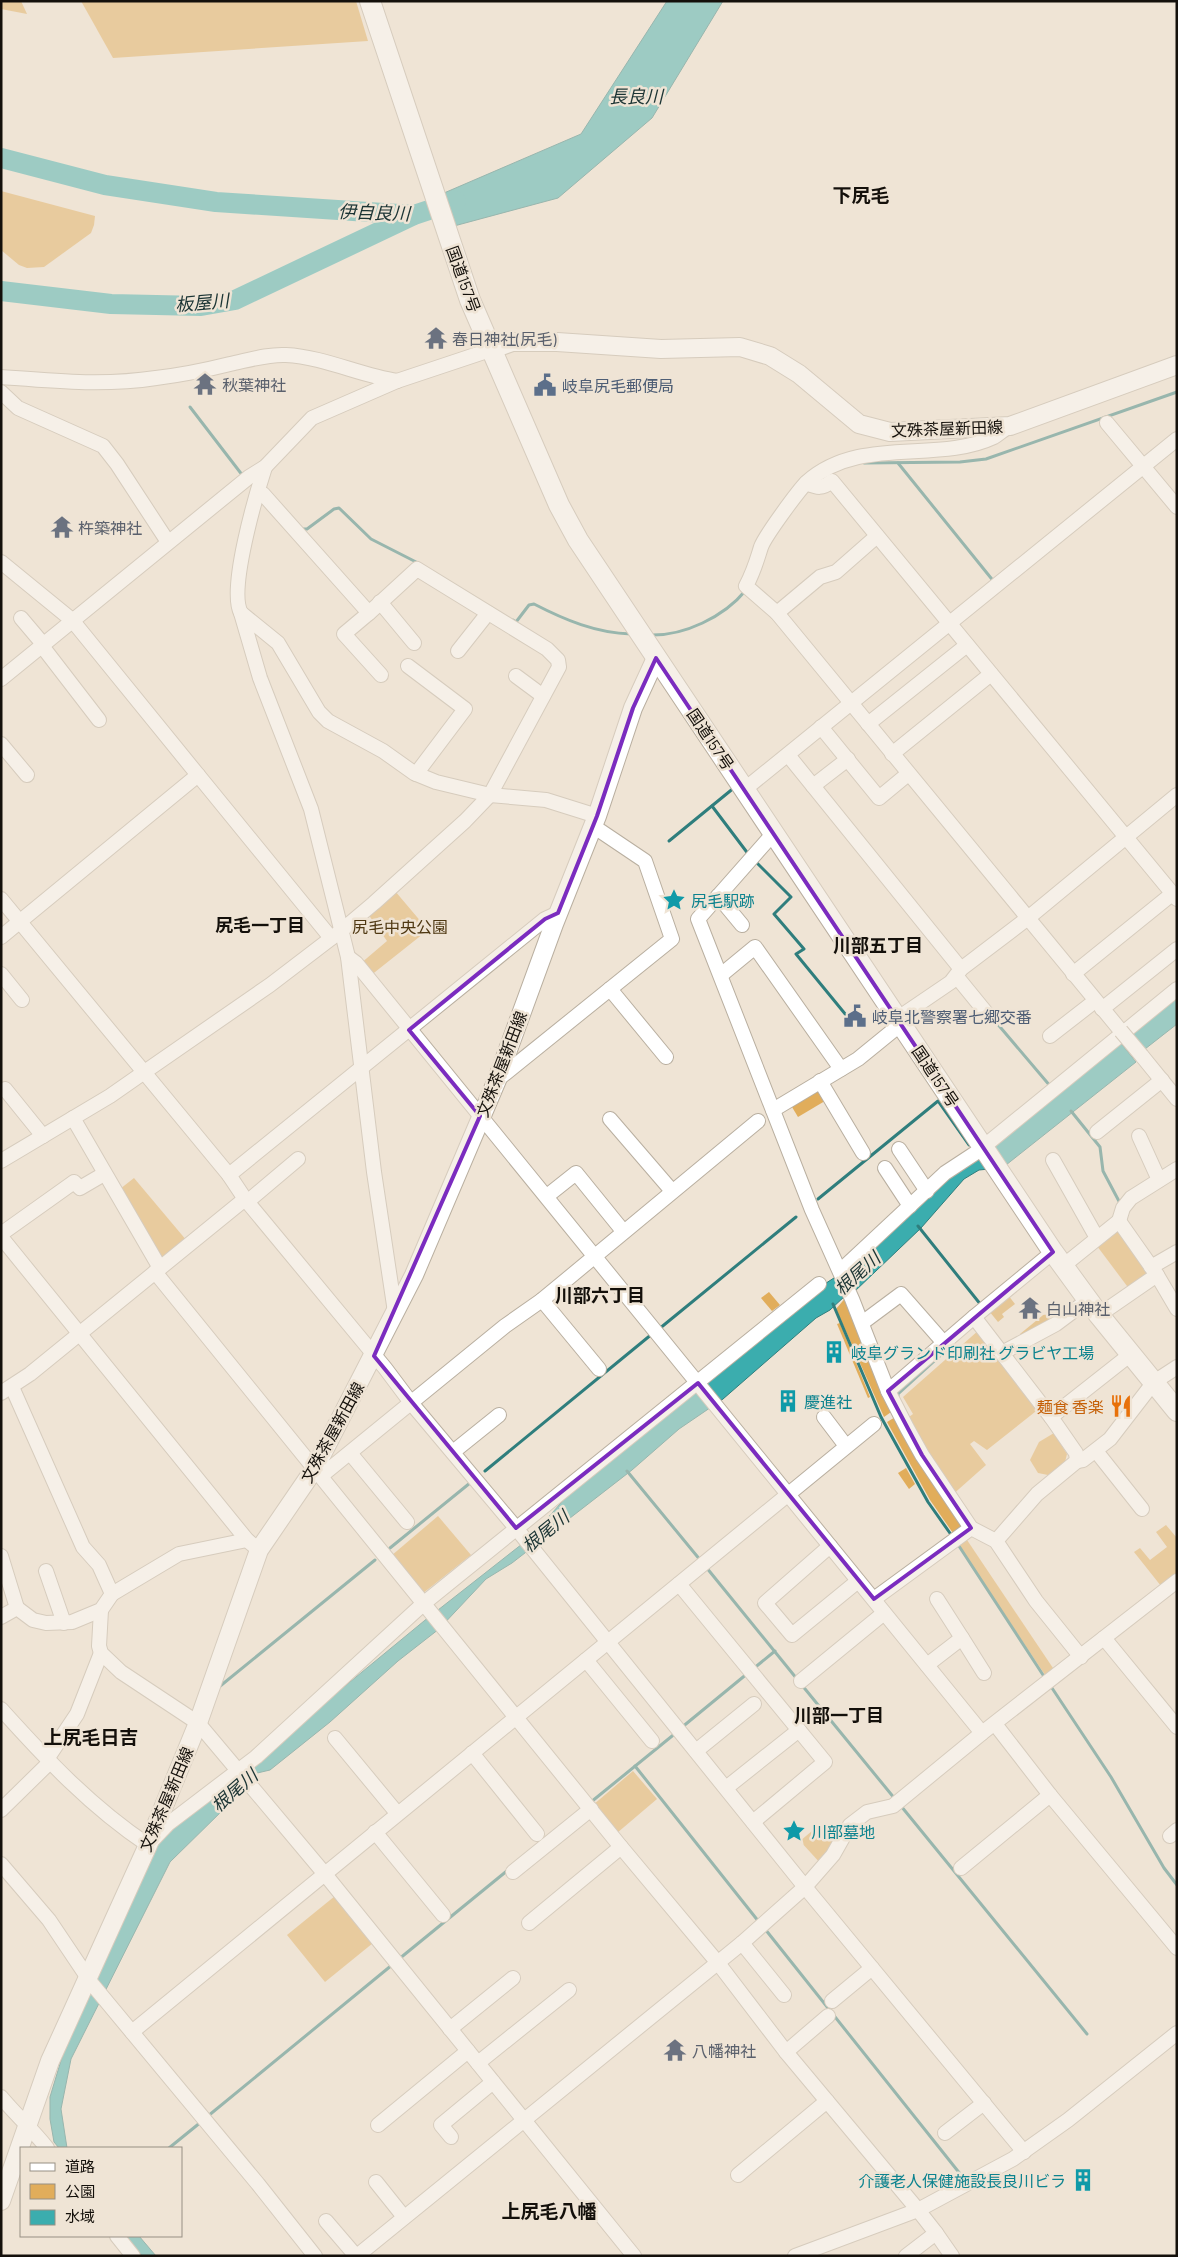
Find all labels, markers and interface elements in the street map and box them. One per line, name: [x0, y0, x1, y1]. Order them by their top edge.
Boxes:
water label: 長良川: [609, 85, 665, 107]
district label: 下尻毛: [832, 183, 890, 206]
water label: 伊自良川: [338, 200, 412, 224]
street label: 国道157号: [443, 243, 485, 315]
water label: 板屋川: [174, 289, 232, 315]
temple icon: 春日神社(尻毛): [423, 325, 449, 351]
place label: 春日神社(尻毛): [452, 329, 557, 348]
temple icon: 秋葉神社: [192, 371, 218, 397]
public building icon: 岐阜尻毛郵便局: [532, 372, 558, 398]
place label: 秋葉神社: [222, 375, 286, 394]
place label: 岐阜尻毛郵便局: [562, 376, 674, 395]
street label: 文殊茶屋新田線: [891, 417, 1003, 439]
temple icon: 杵築神社: [49, 514, 75, 540]
place label: 杵築神社: [78, 518, 142, 537]
street label: 国道157号: [684, 705, 738, 773]
place icon: 尻毛駅跡: [661, 887, 687, 913]
place label: 尻毛駅跡: [691, 891, 755, 910]
district label: 尻毛一丁目: [215, 914, 305, 936]
park label: 尻毛中央公園: [352, 917, 448, 936]
district label: 川部五丁目: [833, 934, 923, 956]
public building icon: 岐阜北警察署七郷交番: [842, 1003, 868, 1029]
place label: 岐阜北警察署七郷交番: [872, 1007, 1032, 1026]
street label: 文殊茶屋新田線: [472, 1008, 530, 1120]
street label: 国道157号: [909, 1042, 963, 1110]
water label: 根尾川: [830, 1245, 886, 1299]
district label: 川部六丁目: [555, 1284, 645, 1306]
temple icon: 白山神社: [1017, 1295, 1043, 1321]
place label: 白山神社: [1046, 1299, 1110, 1318]
building icon: 岐阜グランド印刷社 グラビヤ工場: [821, 1339, 847, 1365]
place label: 岐阜グランド印刷社 グラビヤ工場: [851, 1343, 1094, 1362]
street label: 文殊茶屋新田線: [297, 1378, 367, 1486]
building icon: 慶進社: [775, 1388, 801, 1414]
place label: 慶進社: [804, 1392, 852, 1411]
restaurant icon: 麺食 香楽: [1108, 1393, 1134, 1419]
place label: 麺食 香楽: [1037, 1397, 1104, 1416]
water label: 根尾川: [517, 1504, 574, 1557]
district label: 川部一丁目: [794, 1704, 884, 1726]
district label: 上尻毛日吉: [43, 1725, 139, 1748]
street label: 文殊茶屋新田線: [135, 1744, 197, 1854]
water label: 根尾川: [206, 1763, 263, 1816]
place icon: 川部墓地: [781, 1818, 807, 1844]
place label: 川部墓地: [811, 1822, 875, 1841]
temple icon: 八幡神社: [662, 2037, 688, 2063]
place label: 八幡神社: [692, 2041, 756, 2060]
legend: [20, 2147, 182, 2237]
text: 道路: [65, 2157, 95, 2175]
building icon: 介護老人保健施設長良川ビラ: [1070, 2167, 1096, 2193]
place label: 介護老人保健施設長良川ビラ: [858, 2171, 1066, 2190]
text: 公園: [65, 2182, 95, 2200]
district label: 上尻毛八幡: [501, 2199, 597, 2222]
text: 水域: [65, 2207, 95, 2225]

